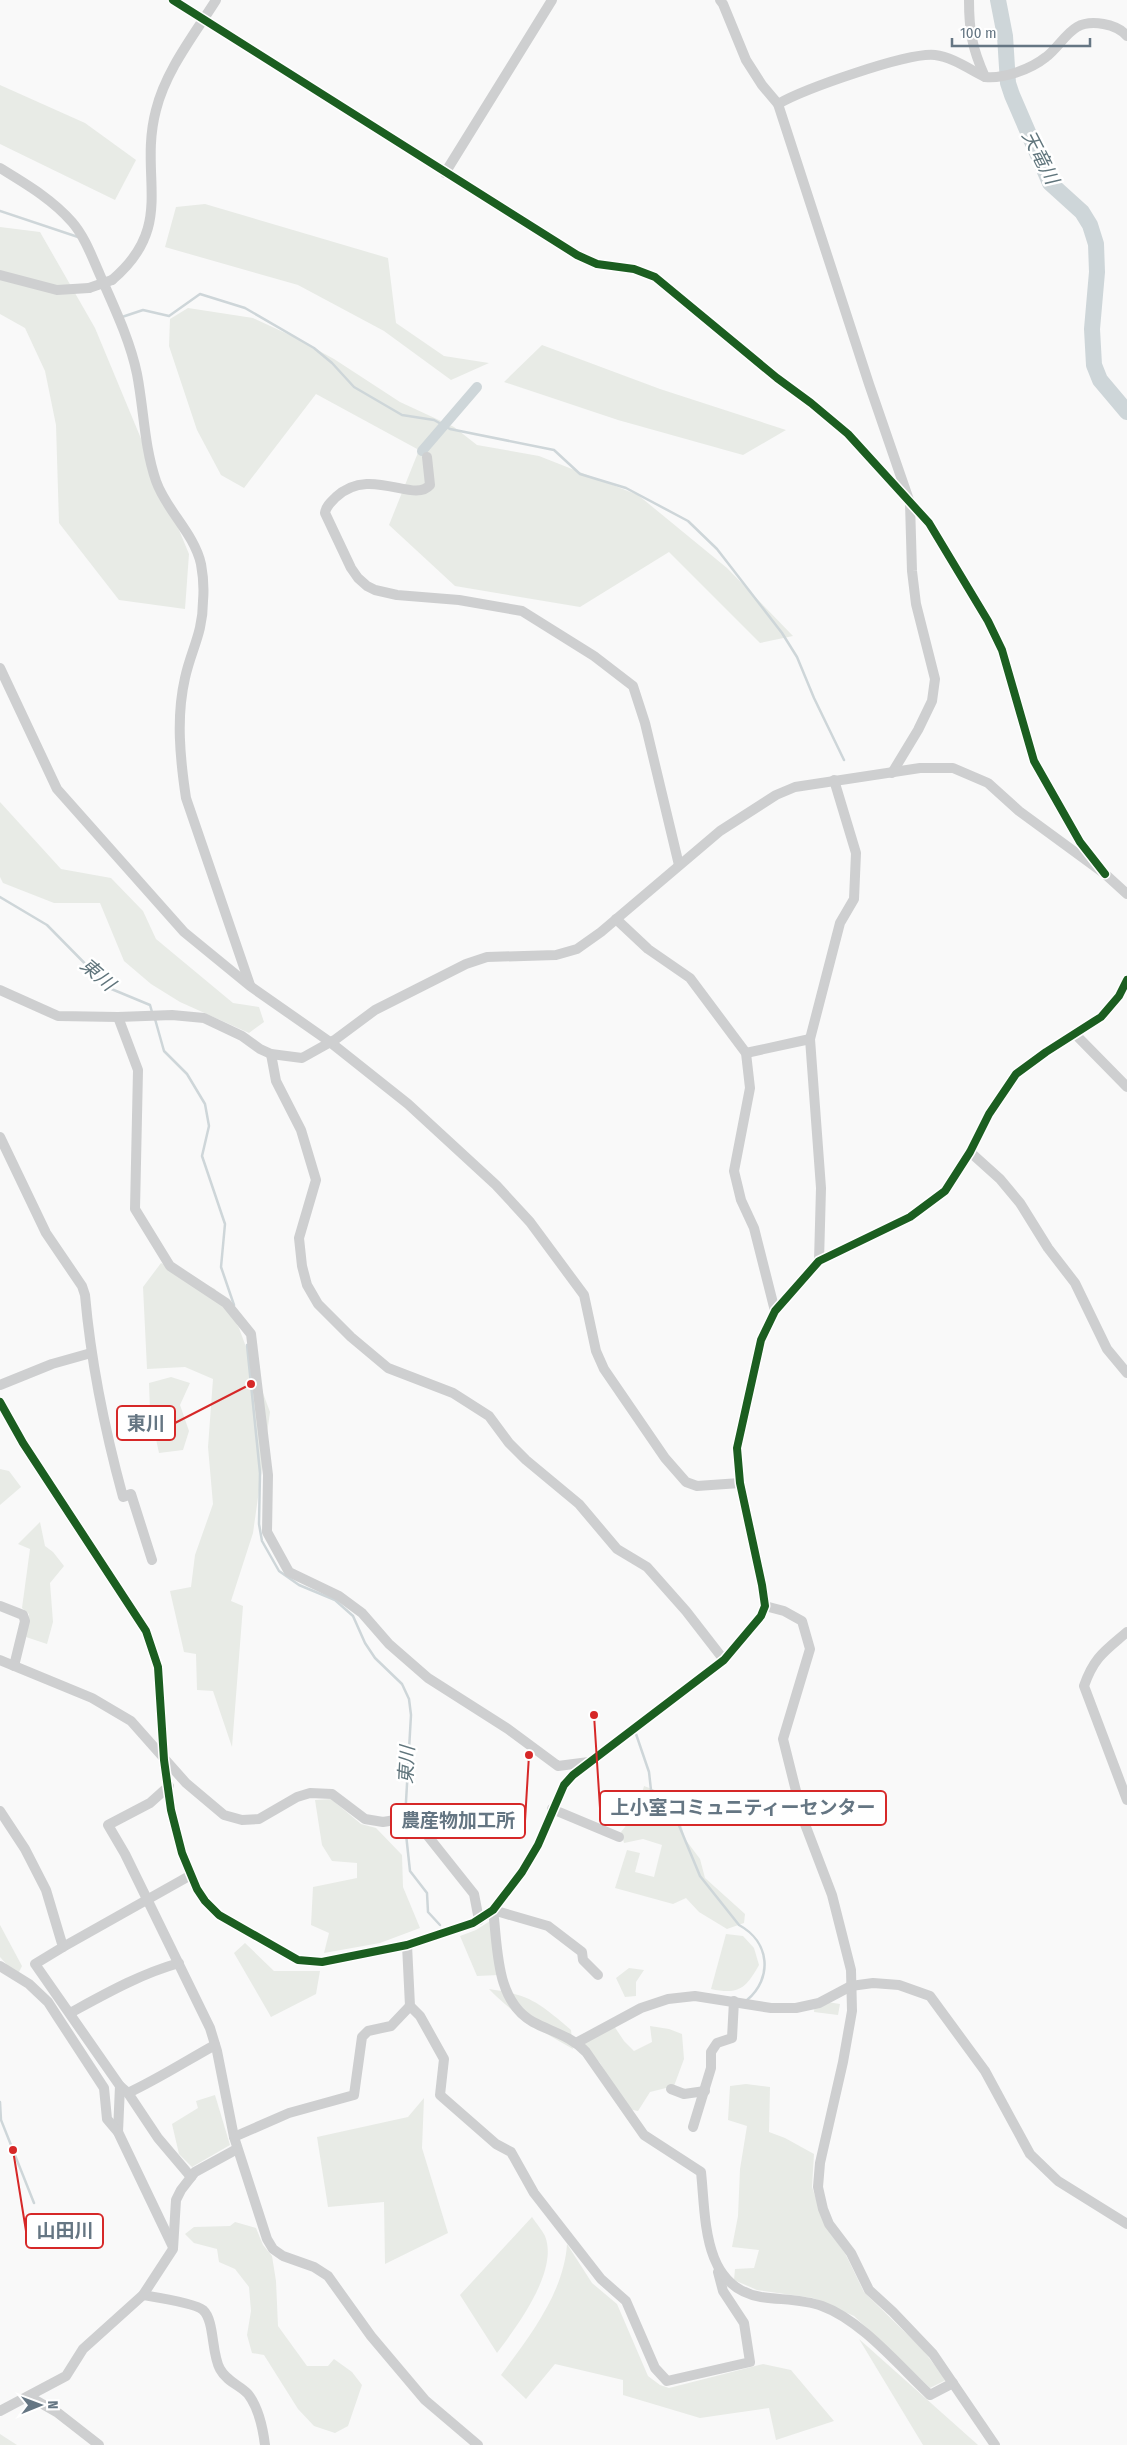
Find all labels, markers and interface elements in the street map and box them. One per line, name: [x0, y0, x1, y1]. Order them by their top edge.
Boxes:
scale bar: [952, 15, 1090, 47]
text: 100 m: [960, 24, 997, 42]
water label: 天竜川: [1017, 127, 1065, 190]
water label: 東川: [76, 953, 121, 997]
callout: 東川: [117, 1406, 175, 1440]
text: 東川: [127, 1412, 165, 1435]
water label: 東川: [394, 1743, 419, 1785]
callout: 上小室コミュニティーセンター: [600, 1791, 886, 1825]
text: 上小室コミュニティーセンター: [611, 1796, 875, 1819]
callout: 農産物加工所: [391, 1804, 525, 1838]
text: 農産物加工所: [401, 1809, 515, 1832]
callout: 山田川: [26, 2214, 103, 2248]
text: 山田川: [36, 2219, 94, 2242]
north arrow: [15, 2380, 65, 2430]
text: N: [44, 2400, 61, 2409]

